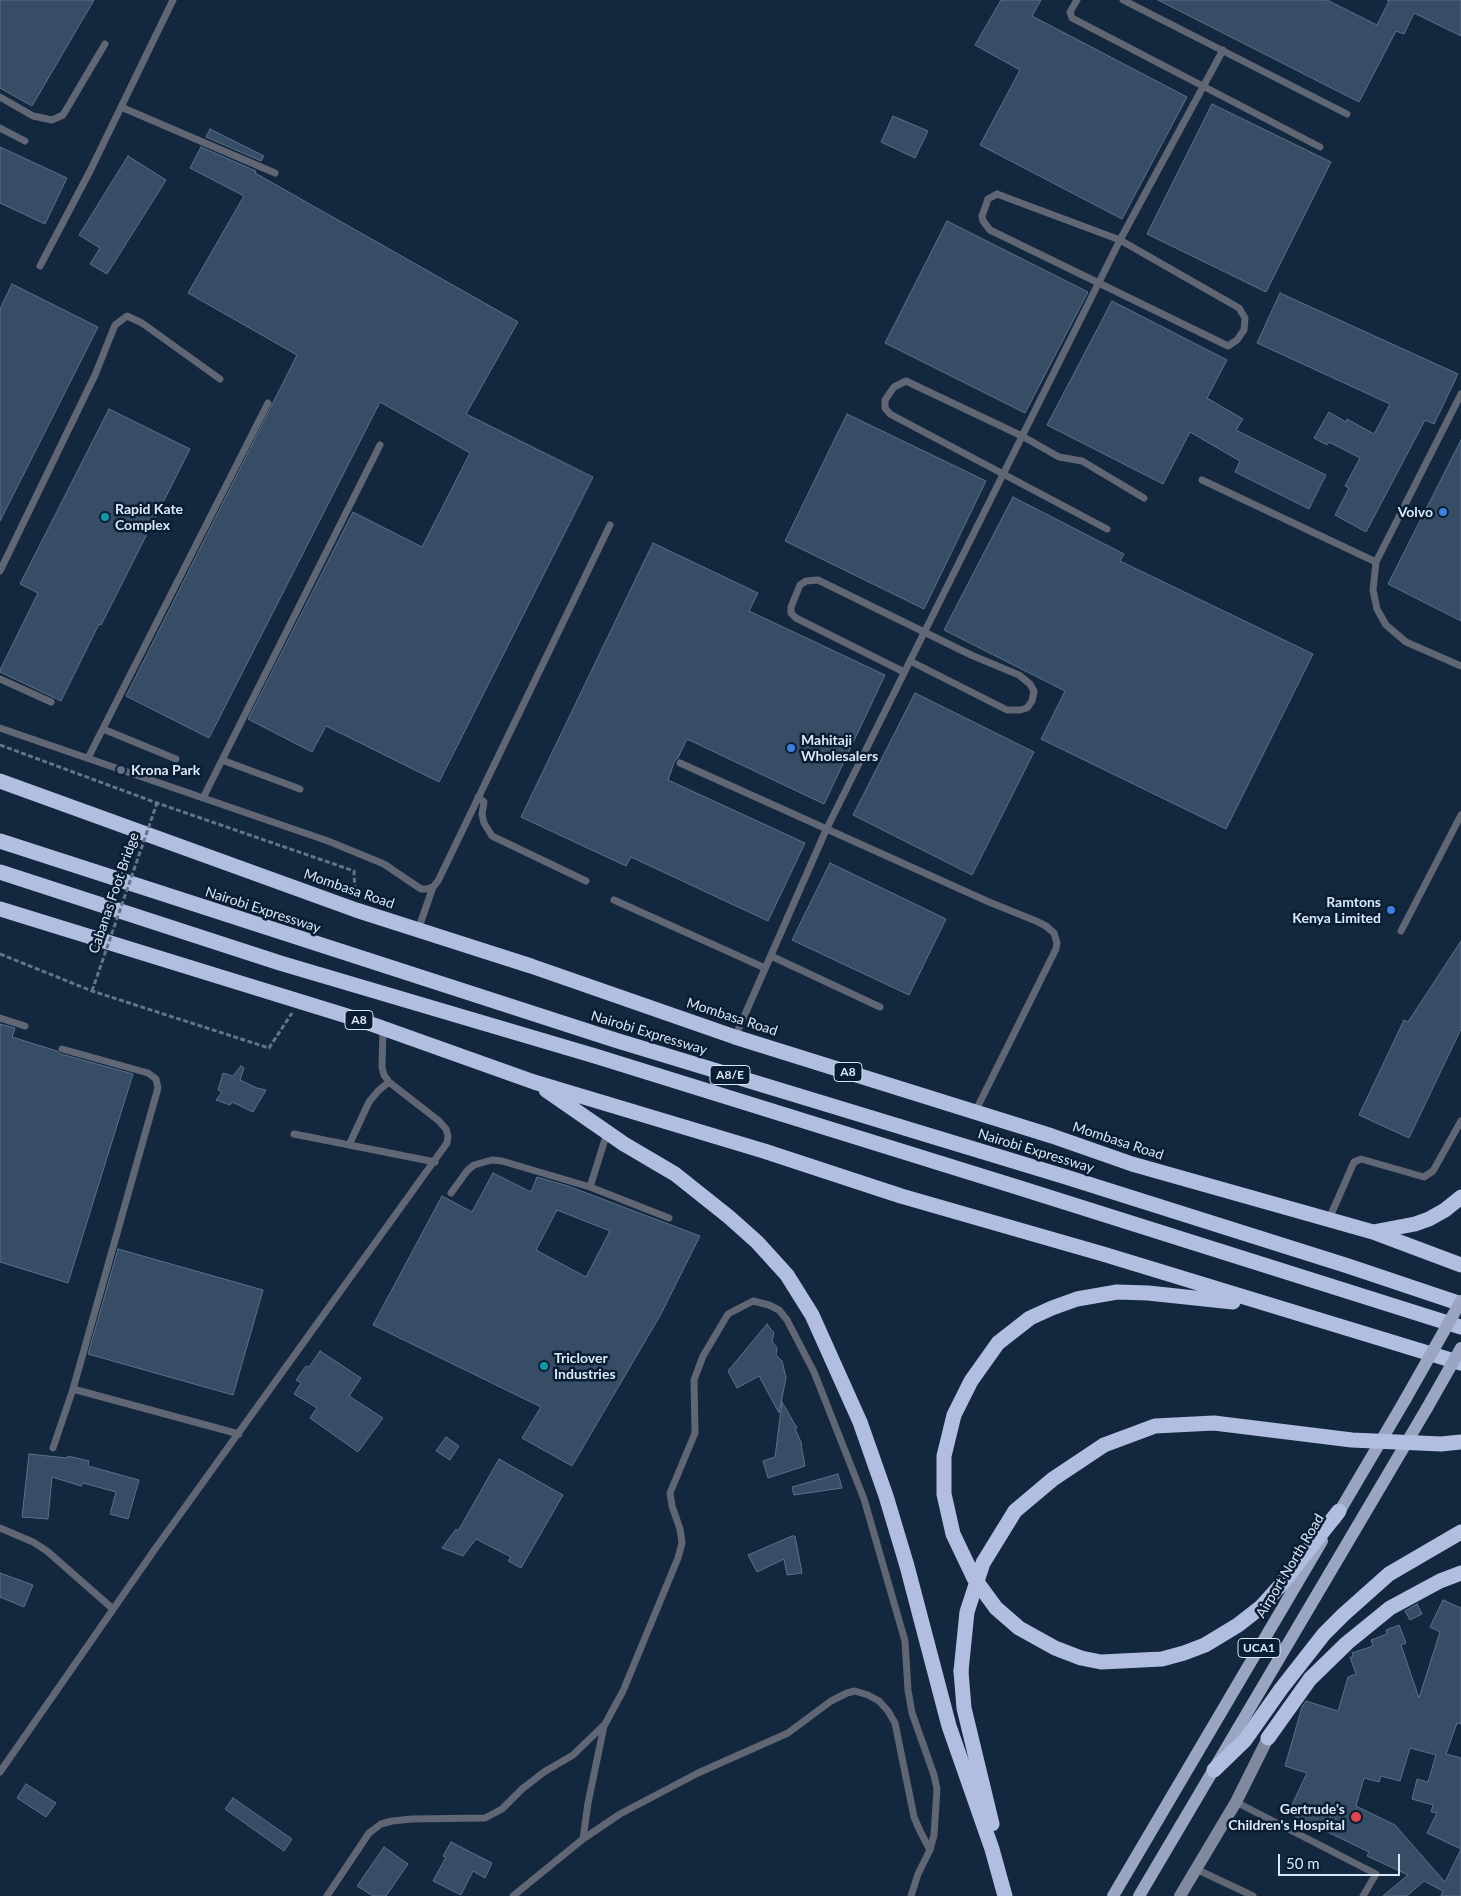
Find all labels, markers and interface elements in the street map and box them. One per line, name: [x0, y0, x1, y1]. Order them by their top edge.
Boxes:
place label: Rapid Kate Complex: [115, 501, 183, 534]
place label: Volvo: [1398, 504, 1433, 520]
marker: Volvo: [1437, 506, 1449, 518]
marker: Rapid Kate Complex: [99, 511, 111, 523]
place label: Mahitaji Wholesalers: [801, 732, 878, 764]
marker: Mahitaji Wholesalers: [785, 742, 797, 754]
place label: Krona Park: [131, 762, 200, 778]
marker: Krona Park: [115, 764, 127, 776]
street label: Cabanas Foot Bridge: [85, 830, 143, 956]
street label: Mombasa Road: [302, 866, 396, 912]
street label: Nairobi Expressway: [203, 883, 323, 937]
place label: Ramtons Kenya Limited: [1292, 894, 1381, 926]
marker: Ramtons Kenya Limited: [1385, 904, 1397, 916]
street label: Mombasa Road: [684, 994, 780, 1040]
street label: Nairobi Expressway: [589, 1007, 709, 1059]
road number: A8: [345, 1010, 373, 1030]
road number: A8: [834, 1062, 862, 1082]
road number: A8/E: [710, 1066, 750, 1084]
street label: Mombasa Road: [1070, 1118, 1166, 1164]
street label: Nairobi Expressway: [976, 1125, 1096, 1177]
place label: Triclover Industries: [554, 1350, 616, 1382]
marker: Triclover Industries: [538, 1360, 550, 1372]
street label: Airport North Road: [1252, 1511, 1328, 1621]
road number: UCA1: [1238, 1639, 1280, 1658]
place label: Gertrude's Children's Hospital: [1228, 1801, 1345, 1834]
marker: Gertrude's Children's Hospital: [1349, 1810, 1363, 1824]
scale bar: [1281, 1844, 1404, 1876]
text: 50 m: [1286, 1854, 1320, 1872]

